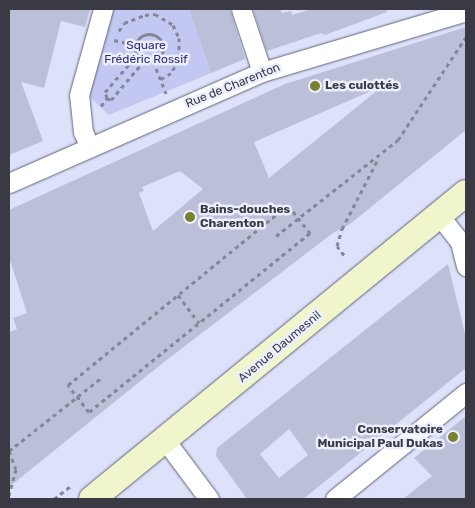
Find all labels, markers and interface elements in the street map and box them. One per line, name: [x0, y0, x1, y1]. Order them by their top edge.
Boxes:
park label: Square Frédéric Rossif: [104, 39, 188, 67]
street label: Rue de Charenton: [184, 60, 282, 112]
place label: Les culottés: [325, 79, 399, 93]
marker: Les culottés: [309, 80, 321, 92]
place label: Bains-douches Charenton: [200, 203, 290, 231]
marker: Bains-douches Charenton: [184, 211, 196, 223]
street label: Avenue Daumesnil: [236, 308, 324, 386]
place label: Conservatoire Municipal Paul Dukas: [317, 423, 443, 451]
marker: Conservatoire Municipal Paul Dukas: [447, 431, 459, 443]

